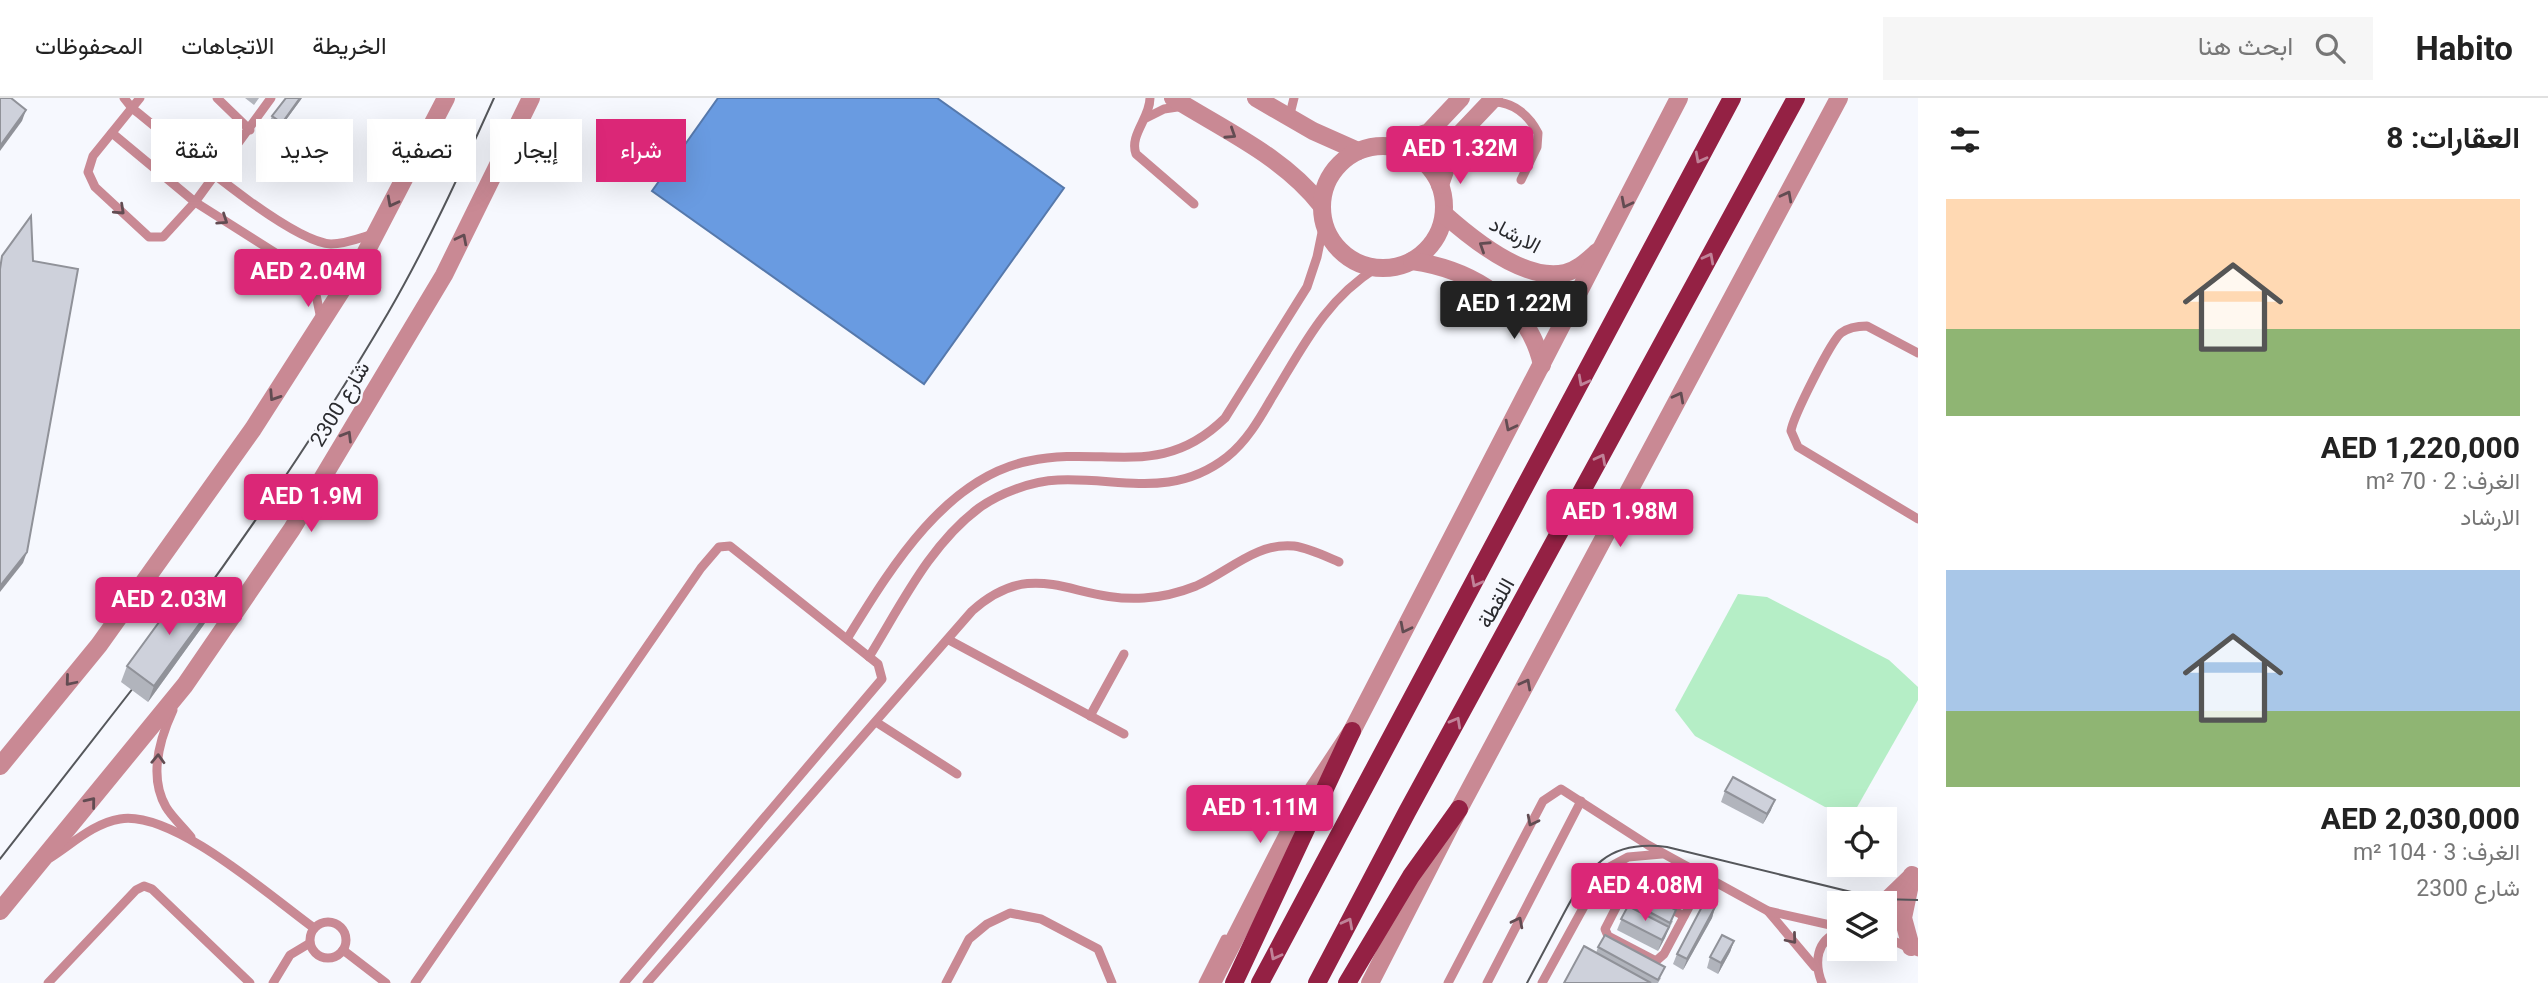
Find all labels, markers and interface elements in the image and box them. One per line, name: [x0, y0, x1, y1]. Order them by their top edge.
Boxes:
search box: [1883, 17, 2373, 80]
icon: search: [2311, 29, 2349, 67]
text: Habito: [2415, 29, 2513, 68]
text: ابحث هنا: [2198, 31, 2293, 61]
text: المحفوظات: [35, 32, 143, 60]
text: الاتجاهات: [181, 32, 274, 60]
text: الخريطة: [312, 32, 387, 60]
chip: شقة: [151, 119, 242, 182]
chip: جديد: [256, 119, 353, 182]
chip: تصفية: [367, 119, 476, 182]
chip: إيجار: [490, 119, 582, 182]
chip: شراء: [596, 119, 686, 182]
text: العقارات: 8: [2386, 120, 2520, 155]
icon: filters: [1946, 121, 1984, 159]
one-way arrow: [1224, 125, 1237, 138]
pin: AED 1.32M: [1380, 126, 1540, 186]
text: AED 1.32M: [1402, 135, 1518, 162]
one-way arrow: [1695, 151, 1709, 164]
one-way arrow: [1779, 191, 1792, 203]
one-way arrow: [386, 195, 400, 207]
one-way arrow: [1621, 196, 1635, 208]
one-way arrow: [111, 201, 124, 214]
one-way arrow: [215, 212, 228, 225]
street label: الارشاد: [1485, 212, 1545, 259]
one-way arrow: [454, 234, 468, 246]
one-way arrow: [1479, 242, 1492, 254]
icon: home: [2170, 244, 2296, 370]
pin: AED 2.04M: [228, 250, 388, 309]
one-way arrow: [1701, 253, 1715, 266]
text: AED 2.04M: [250, 258, 366, 285]
pin: AED 1.22M: [1434, 282, 1594, 341]
text: AED 1.22M: [1456, 290, 1572, 317]
street label: شارع 2300: [305, 357, 376, 452]
one-way arrow: [1577, 374, 1591, 386]
one-way arrow: [269, 389, 282, 402]
one-way arrow: [1671, 391, 1685, 404]
one-way arrow: [1504, 419, 1518, 431]
one-way arrow: [339, 430, 352, 443]
text: AED 1,220,000: [2321, 430, 2520, 465]
one-way arrow: [1593, 453, 1606, 466]
text: الغرف: 2 · 70 m²: [2366, 468, 2520, 495]
pin: AED 1.9M: [239, 474, 383, 534]
text: AED 1.9M: [260, 483, 362, 510]
pin: AED 1.98M: [1540, 490, 1700, 549]
text: AED 1.98M: [1562, 498, 1678, 525]
text: الارشاد: [2460, 504, 2520, 531]
street label: اللقطة: [1473, 574, 1519, 632]
one-way arrow: [1470, 575, 1484, 587]
pin: AED 2.03M: [89, 578, 249, 637]
text: AED 2.03M: [111, 586, 227, 613]
icon: home: [2170, 615, 2296, 741]
one-way arrow: [1400, 621, 1414, 633]
one-way arrow: [66, 673, 78, 686]
one-way arrow: [1518, 678, 1531, 691]
one-way arrow: [1448, 717, 1461, 729]
one-way arrow: [151, 754, 166, 765]
pin: AED 1.11M: [1180, 786, 1340, 845]
text: AED 1.11M: [1202, 794, 1318, 821]
one-way arrow: [82, 798, 95, 810]
text: AED 2,030,000: [2321, 801, 2520, 836]
map controls: [1827, 807, 1897, 961]
button: locate: [1827, 807, 1897, 877]
one-way arrow: [1527, 814, 1540, 826]
text: الغرف: 3 · 104 m²: [2353, 839, 2520, 866]
pin: AED 4.08M: [1565, 864, 1725, 923]
text: AED 4.08M: [1587, 872, 1703, 899]
text: شارع 2300: [2416, 875, 2520, 902]
button: layers: [1827, 891, 1897, 961]
one-way arrow: [1340, 917, 1354, 930]
one-way arrow: [1510, 917, 1524, 929]
one-way arrow: [1784, 931, 1796, 944]
one-way arrow: [1270, 948, 1283, 960]

